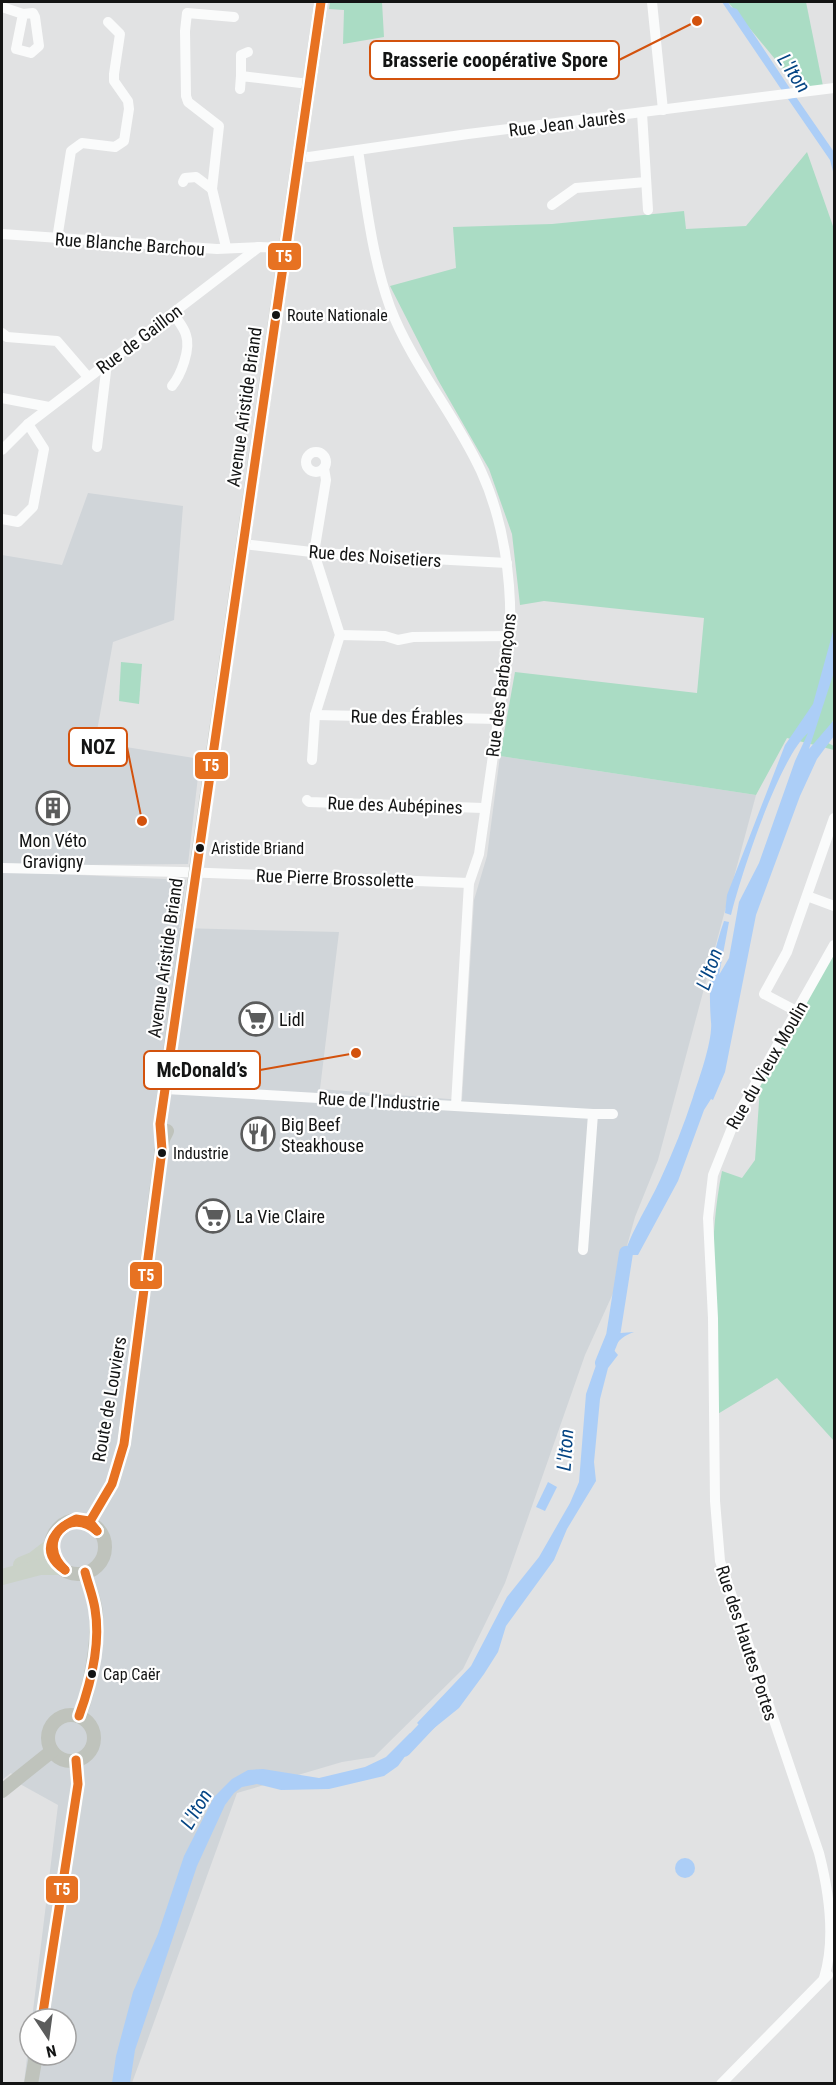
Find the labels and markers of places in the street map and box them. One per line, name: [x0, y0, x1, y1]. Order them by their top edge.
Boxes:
callout: Brasserie coopérative Spore: [370, 41, 619, 79]
place label: Route Nationale: [287, 306, 388, 325]
marker: Route Nationale: [270, 309, 282, 321]
callout: NOZ: [69, 728, 127, 766]
building icon: Mon Véto Gravigny: [35, 790, 71, 826]
place label: Mon Véto Gravigny: [19, 830, 87, 872]
place label: Aristide Briand: [211, 839, 304, 858]
marker: Aristide Briand: [194, 842, 206, 854]
supermarket icon: Lidl: [238, 1001, 274, 1037]
place label: Lidl: [279, 1009, 305, 1030]
callout: McDonald’s: [144, 1051, 260, 1089]
place label: Big Beef Steakhouse: [281, 1114, 364, 1156]
restaurant icon: Big Beef Steakhouse: [240, 1116, 276, 1152]
place label: Industrie: [173, 1144, 229, 1163]
marker: Industrie: [156, 1147, 168, 1159]
supermarket icon: La Vie Claire: [195, 1198, 231, 1234]
place label: La Vie Claire: [236, 1206, 325, 1227]
place label: Cap Caër: [103, 1665, 161, 1684]
marker: Cap Caër: [86, 1668, 98, 1680]

